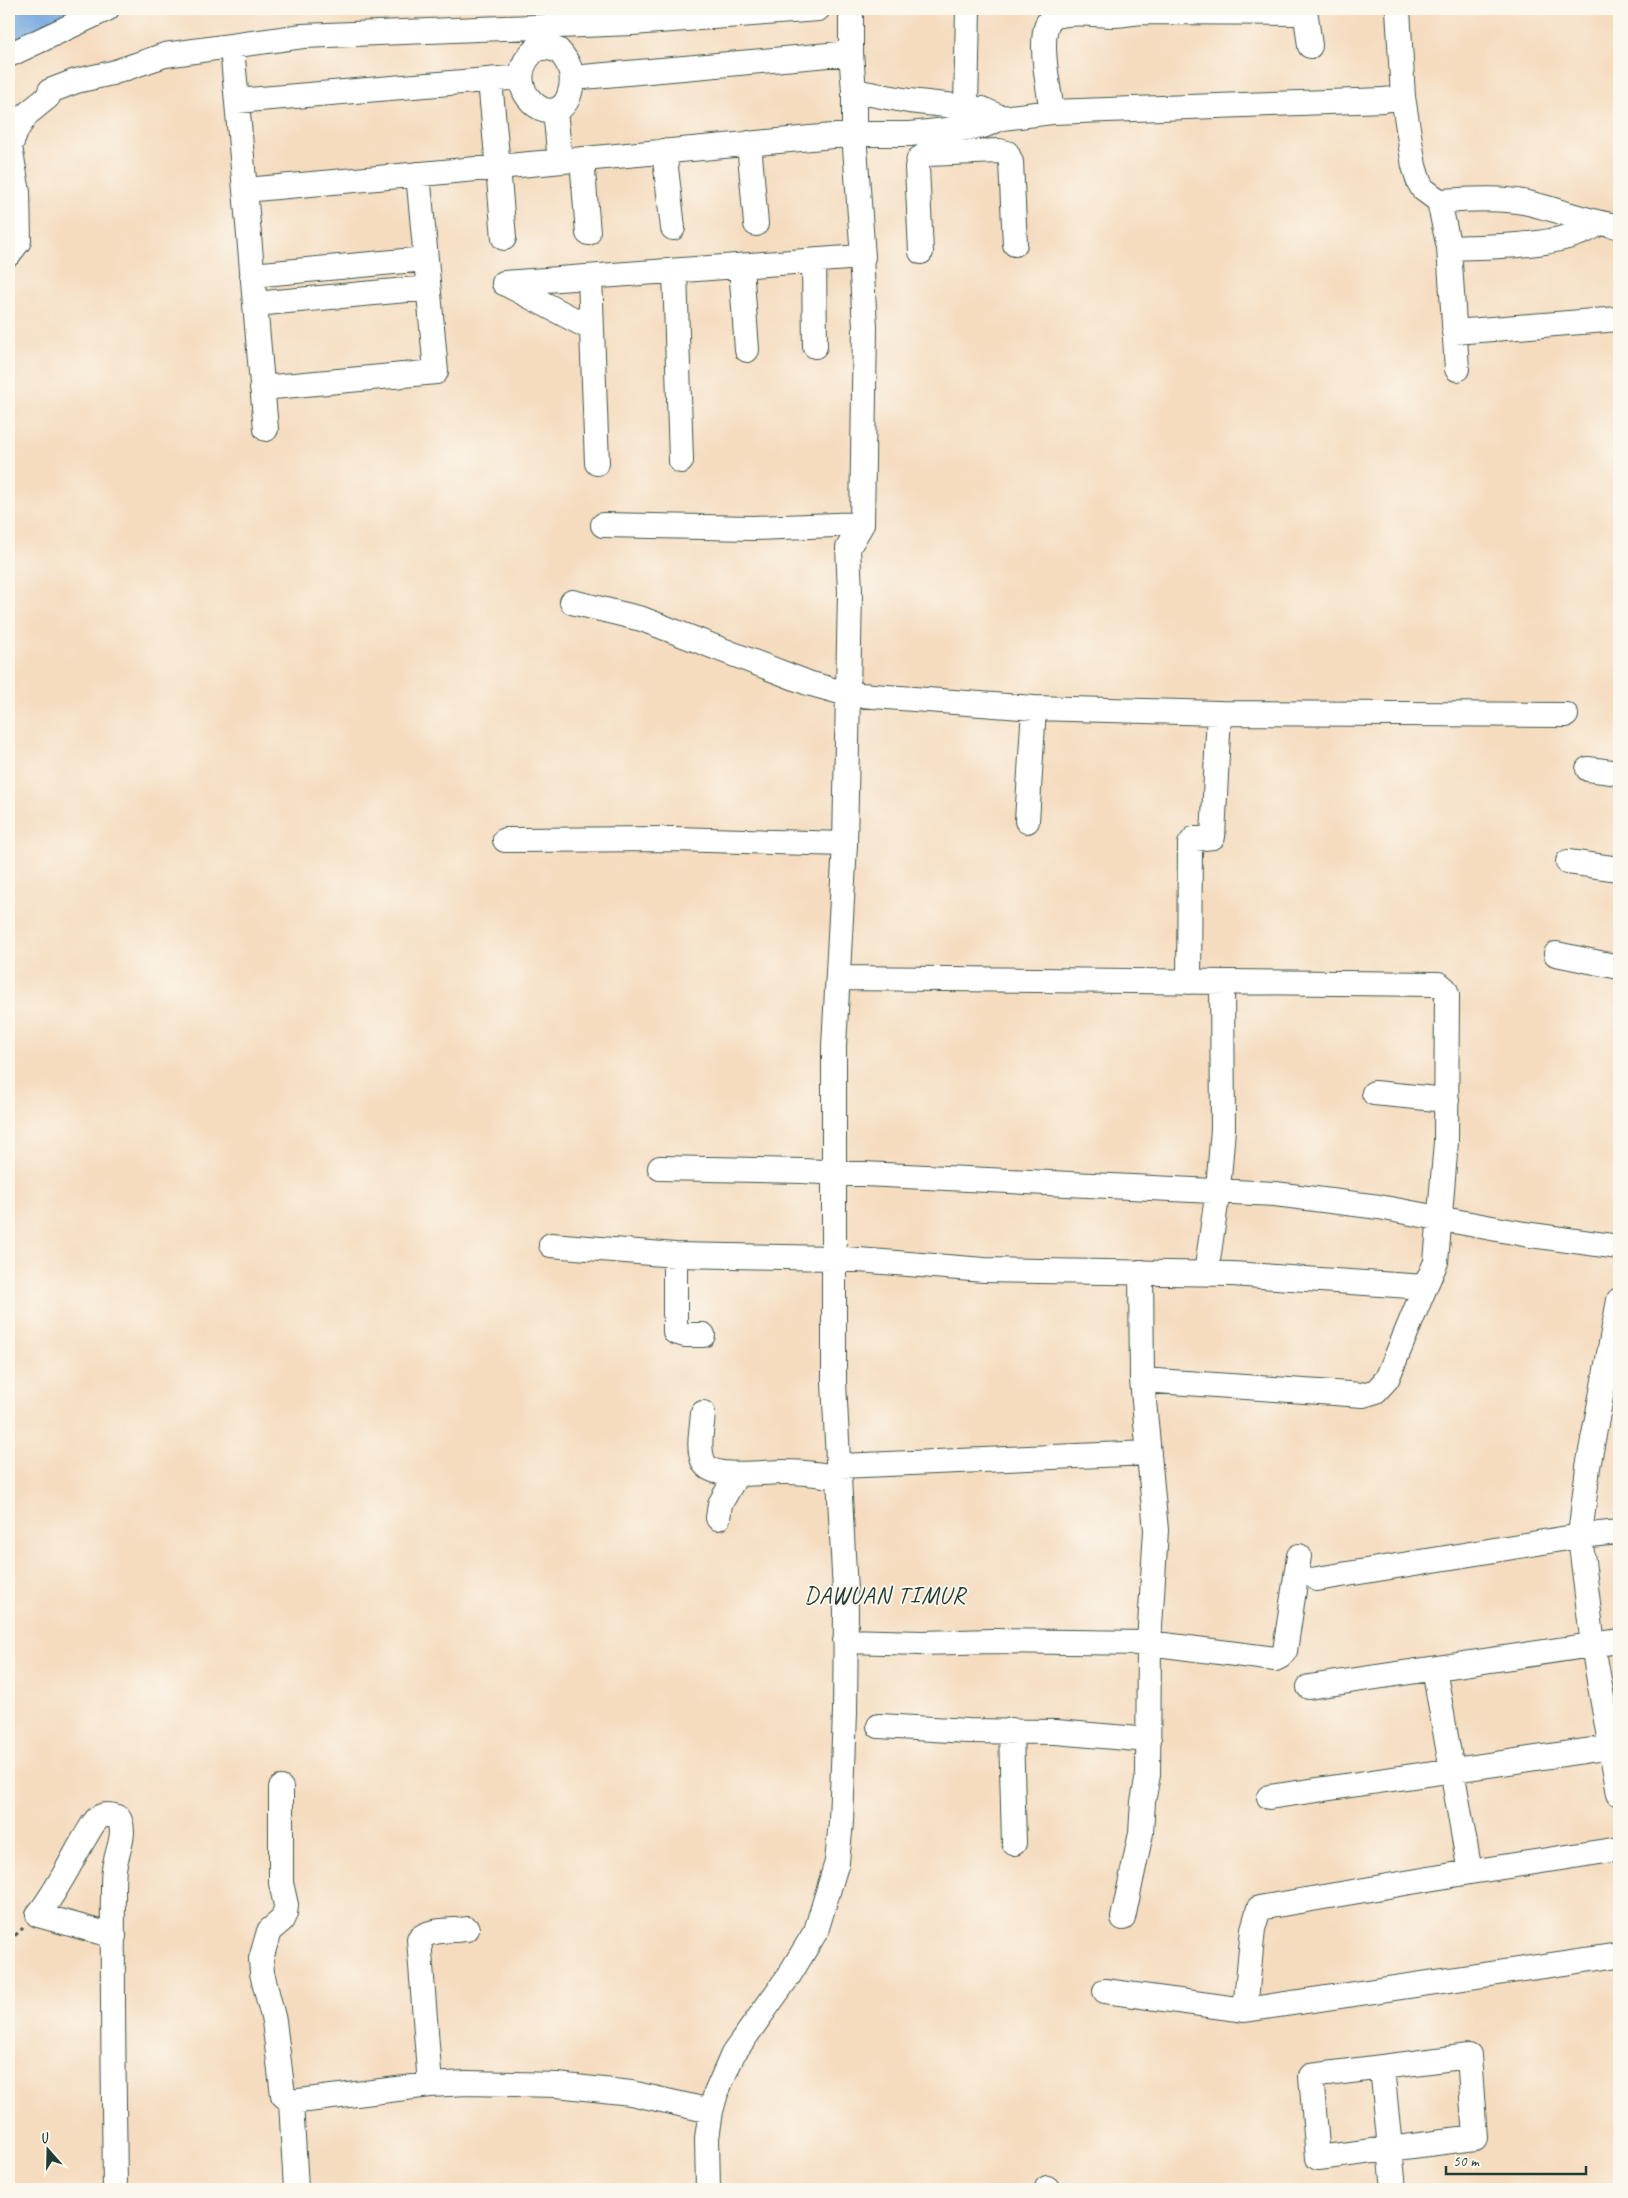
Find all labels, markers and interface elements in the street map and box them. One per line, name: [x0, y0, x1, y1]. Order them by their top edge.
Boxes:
district label: DAWUAN TIMUR: [804, 1580, 968, 1610]
north arrow: [22, 2126, 72, 2176]
text: U: [38, 2128, 53, 2147]
scale bar: [1446, 2143, 1586, 2175]
text: 50 m: [1453, 2152, 1480, 2171]

